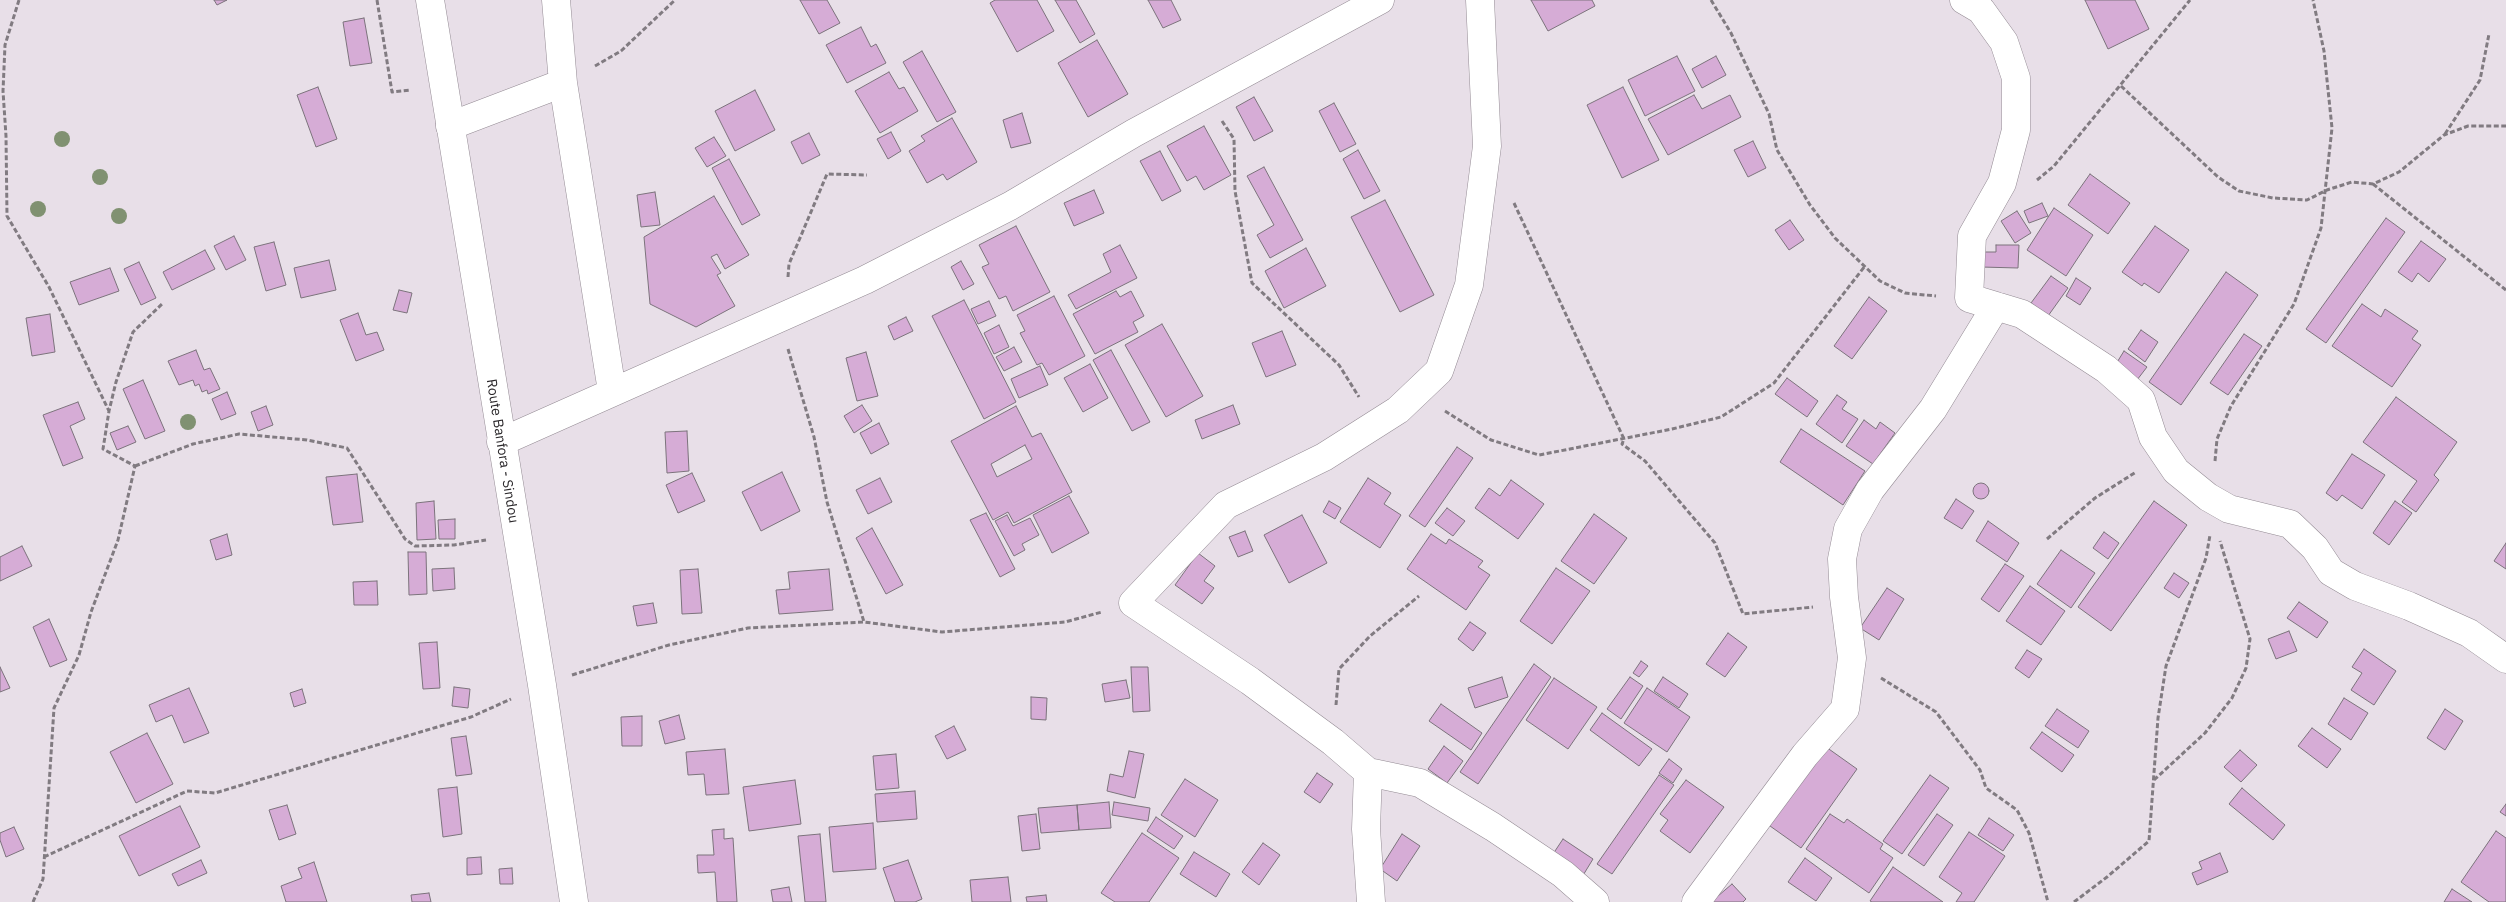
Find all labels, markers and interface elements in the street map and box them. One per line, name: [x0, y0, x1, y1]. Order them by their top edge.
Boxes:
street label: Route Banfora - Sindou: [482, 378, 522, 524]

